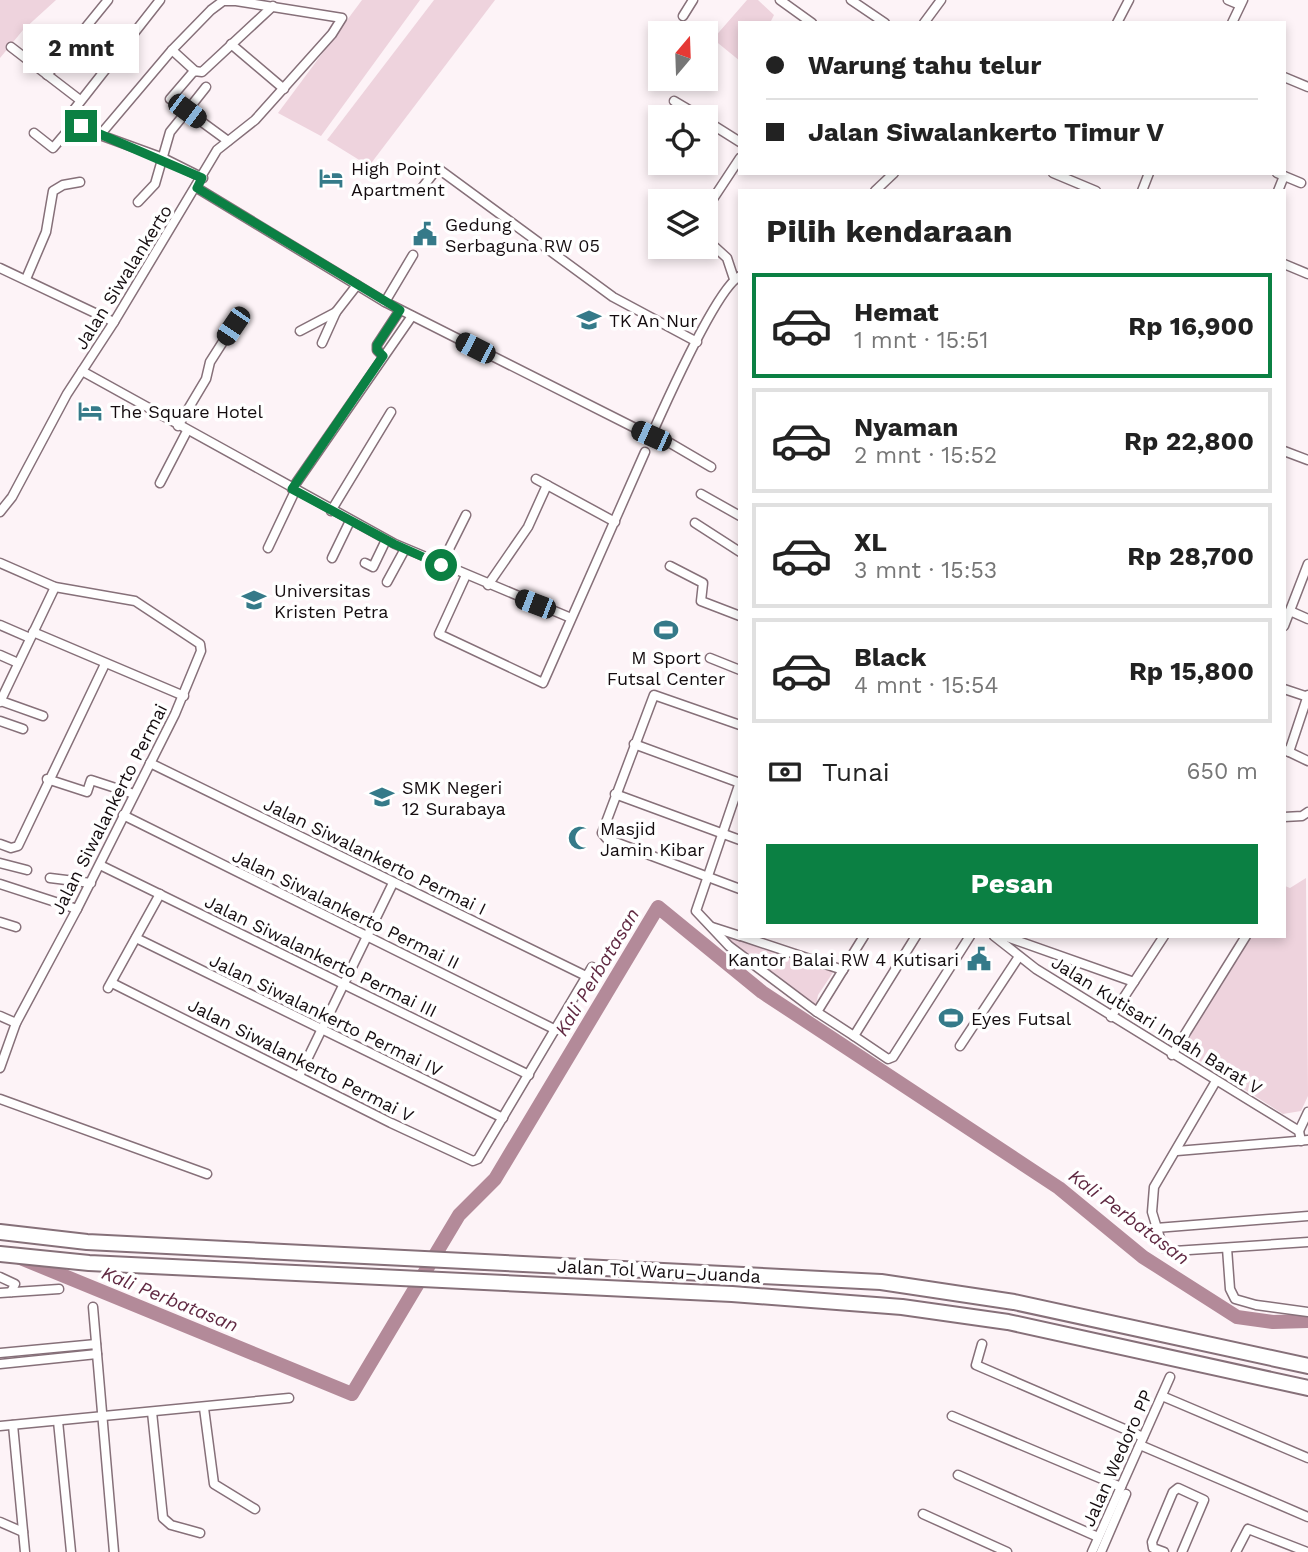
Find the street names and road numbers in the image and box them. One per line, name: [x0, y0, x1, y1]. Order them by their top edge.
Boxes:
street label: Jalan Siwalankerto: [70, 201, 176, 353]
street label: Jalan Siwalankerto Permai: [47, 700, 171, 918]
street label: Jalan Siwalankerto Permai I: [260, 793, 490, 919]
street label: Jalan Siwalankerto Permai II: [229, 845, 463, 973]
street label: Jalan Siwalankerto Permai III: [202, 891, 440, 1021]
street label: Jalan Siwalankerto Permai IV: [206, 949, 446, 1081]
street label: Jalan Kutisari Indah Barat V: [1048, 951, 1267, 1099]
street label: Jalan Siwalankerto Permai V: [185, 994, 418, 1126]
street label: Jalan Tol Waru–Juanda: [557, 1255, 761, 1287]
street label: Jalan Wedoro PP: [1077, 1386, 1157, 1530]

